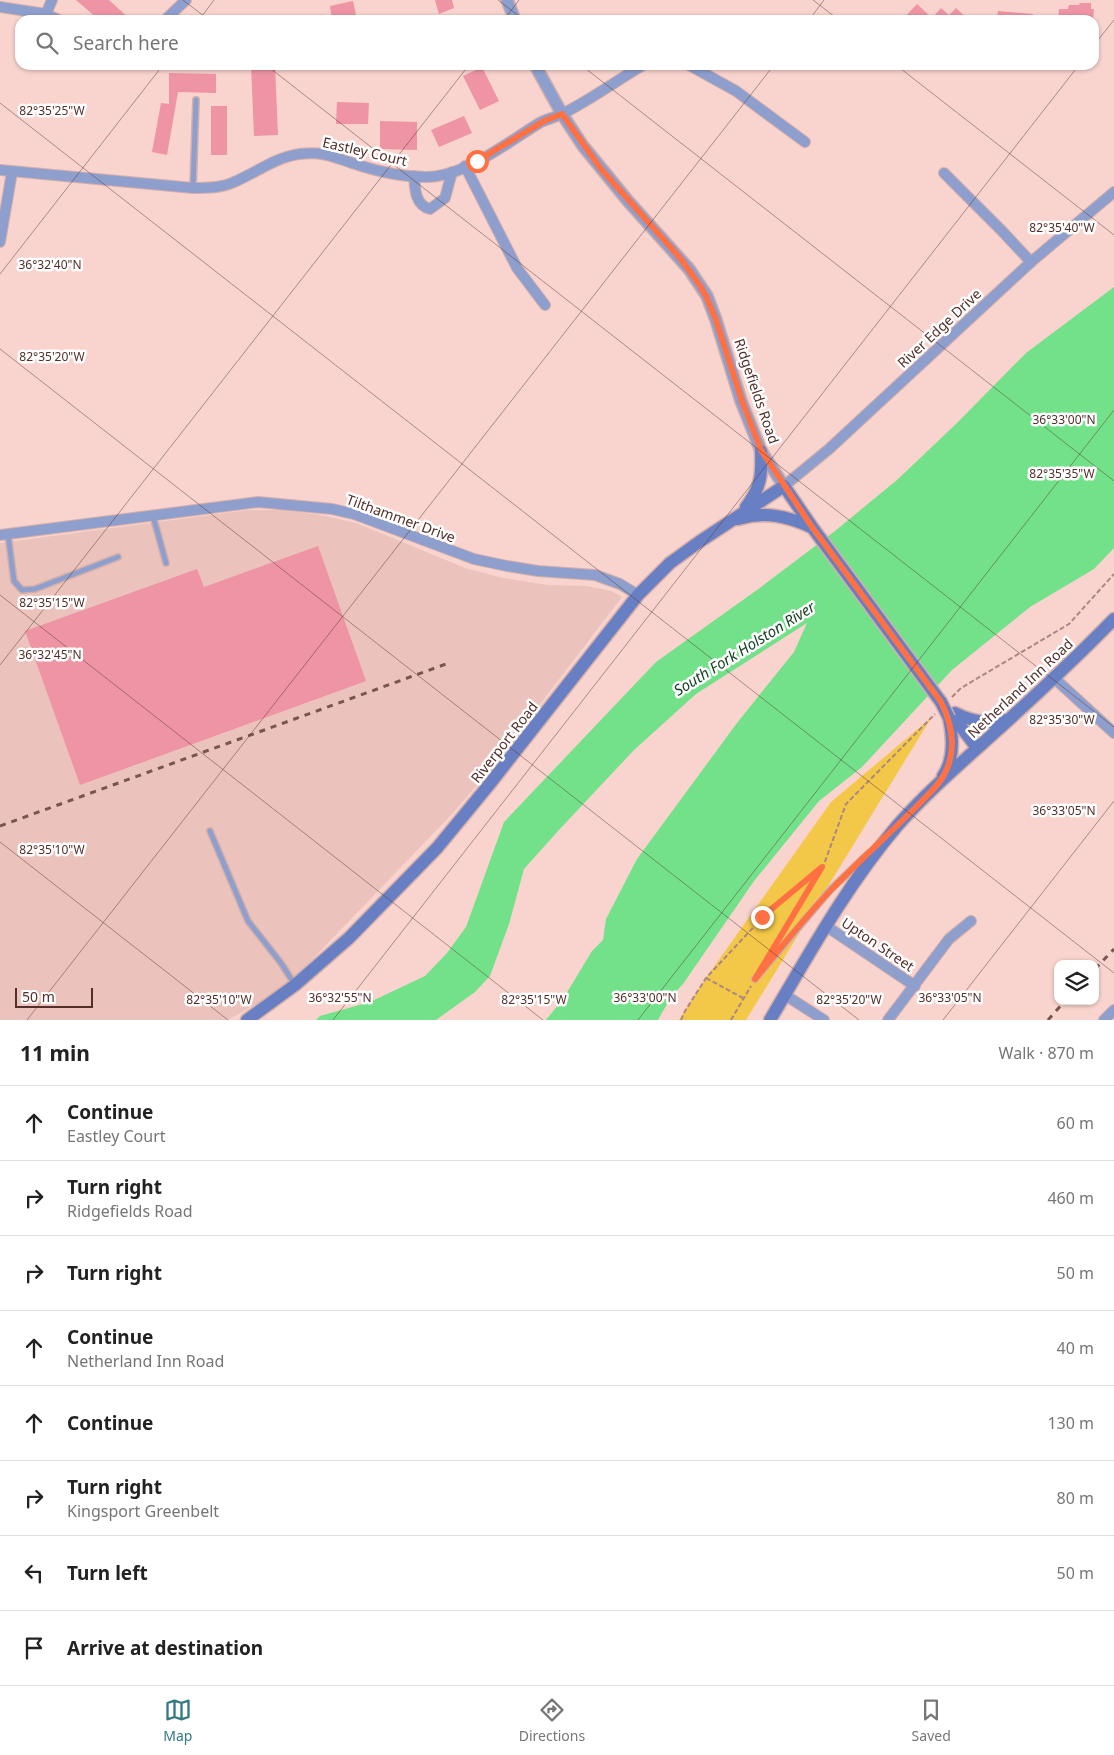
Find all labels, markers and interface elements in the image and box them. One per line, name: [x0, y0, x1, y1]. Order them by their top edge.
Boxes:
search box: [15, 15, 1099, 70]
icon: search: [33, 29, 61, 57]
text: Search here: [73, 30, 179, 56]
text: 82°35'25"W: [19, 102, 85, 119]
street label: Eastley Court: [321, 132, 409, 170]
route start: [466, 150, 489, 173]
text: 82°35'40"W: [1029, 219, 1095, 236]
text: 36°32'40"N: [18, 256, 82, 273]
street label: River Edge Drive: [893, 284, 985, 372]
street label: Ridgefields Road: [730, 336, 784, 446]
text: 82°35'20"W: [19, 348, 85, 365]
text: 36°33'00"N: [1032, 411, 1096, 428]
text: 82°35'35"W: [1029, 465, 1095, 482]
street label: Tilthammer Drive: [344, 489, 458, 547]
text: 82°35'15"W: [19, 594, 85, 611]
water label: South Fork Holston River: [670, 596, 819, 700]
street label: Netherland Inn Road: [963, 634, 1077, 742]
text: 36°32'45"N: [18, 646, 82, 663]
street label: Riverport Road: [466, 697, 542, 787]
text: 82°35'30"W: [1029, 711, 1095, 728]
text: 36°33'05"N: [1032, 802, 1096, 819]
text: 82°35'10"W: [19, 841, 85, 858]
route end: [751, 906, 774, 929]
street label: Upton Street: [838, 913, 918, 975]
map controls: [1054, 960, 1099, 1005]
button: layers: [1054, 960, 1099, 1005]
scale bar: [15, 985, 92, 1008]
text: 50 m: [22, 987, 55, 1006]
text: 36°32'55"N: [308, 989, 372, 1006]
text: 36°33'00"N: [613, 989, 677, 1006]
text: 36°33'05"N: [918, 989, 982, 1006]
text: 82°35'10"W: [186, 991, 252, 1008]
text: 82°35'15"W: [501, 991, 567, 1008]
text: 82°35'20"W: [816, 991, 882, 1008]
text: 11 min: [20, 1039, 90, 1067]
text: Walk · 870 m: [999, 1042, 1094, 1064]
text: Continue: [67, 1099, 153, 1125]
icon: ahead: [20, 1109, 48, 1137]
text: 60 m: [1057, 1112, 1094, 1134]
text: Eastley Court: [67, 1125, 166, 1147]
text: Turn right: [67, 1174, 162, 1200]
icon: right: [20, 1184, 48, 1212]
text: 460 m: [1047, 1187, 1094, 1209]
text: Ridgefields Road: [67, 1200, 193, 1222]
icon: right: [20, 1259, 48, 1287]
text: Turn right: [67, 1260, 162, 1286]
text: 50 m: [1057, 1262, 1094, 1284]
text: Continue: [67, 1324, 153, 1350]
icon: ahead: [20, 1334, 48, 1362]
text: 40 m: [1057, 1337, 1094, 1359]
text: Netherland Inn Road: [67, 1350, 224, 1372]
icon: ahead: [20, 1409, 48, 1437]
text: Continue: [67, 1410, 153, 1436]
text: 130 m: [1047, 1412, 1094, 1434]
text: Turn right: [67, 1474, 162, 1500]
icon: right: [20, 1484, 48, 1512]
text: 80 m: [1057, 1487, 1094, 1509]
text: Kingsport Greenbelt: [67, 1500, 219, 1522]
icon: left: [20, 1559, 48, 1587]
text: Turn left: [67, 1560, 148, 1586]
text: 50 m: [1057, 1562, 1094, 1584]
icon: arrive: [20, 1634, 48, 1662]
text: Arrive at destination: [67, 1635, 263, 1661]
tab: Map: [163, 1696, 192, 1745]
tab: Directions: [519, 1696, 585, 1745]
tab: Saved: [912, 1696, 951, 1745]

